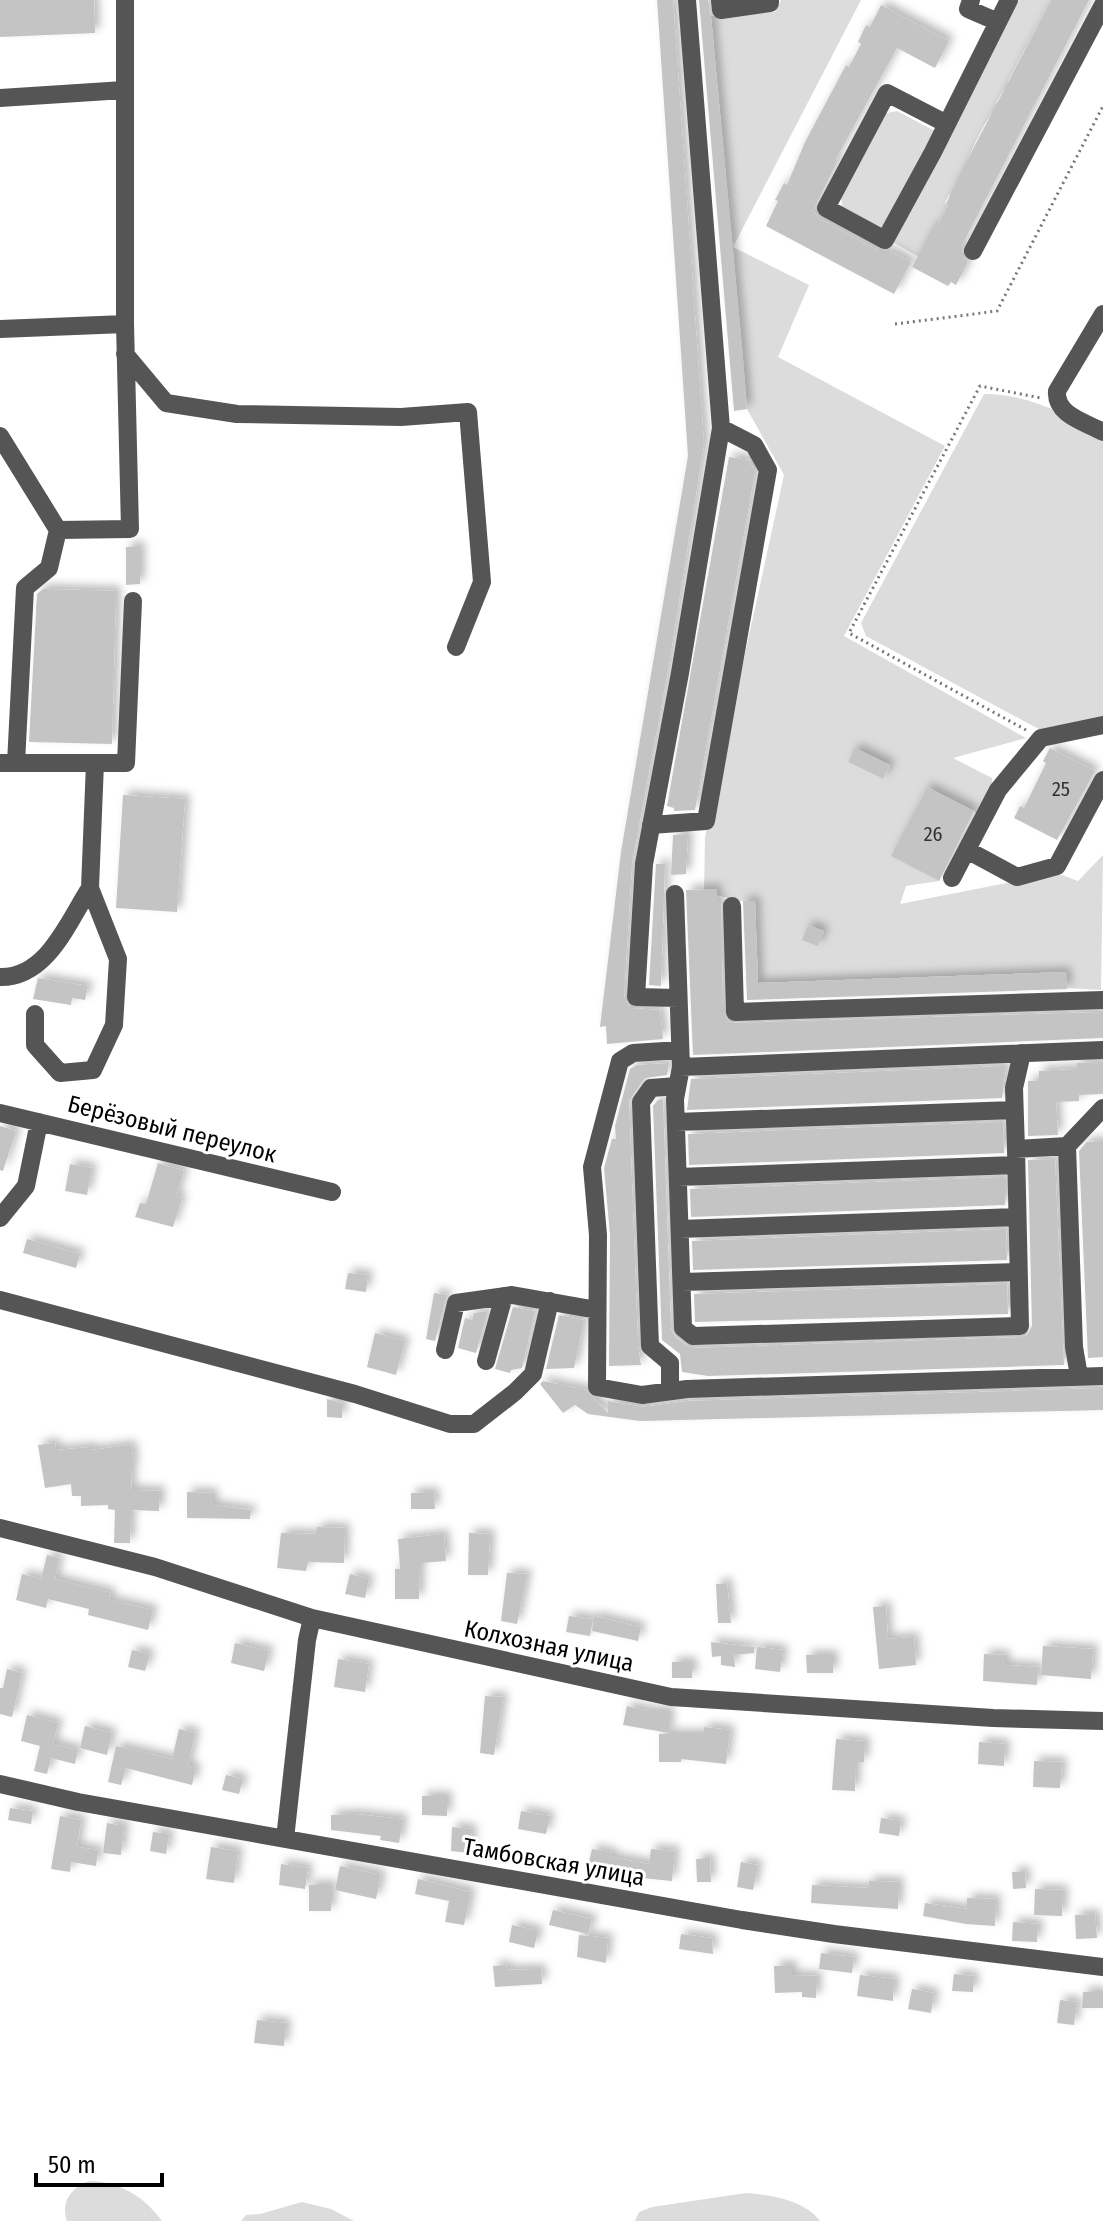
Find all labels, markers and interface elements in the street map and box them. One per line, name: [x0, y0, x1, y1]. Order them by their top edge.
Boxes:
house number: 25: [1052, 777, 1070, 801]
house number: 26: [924, 822, 942, 846]
street label: Берёзовый переулок: [65, 1090, 280, 1169]
street label: Колхозная улица: [462, 1614, 636, 1678]
street label: Тамбовская улица: [461, 1832, 647, 1892]
scale bar: [36, 2137, 162, 2187]
text: 50 m: [48, 2151, 96, 2179]

